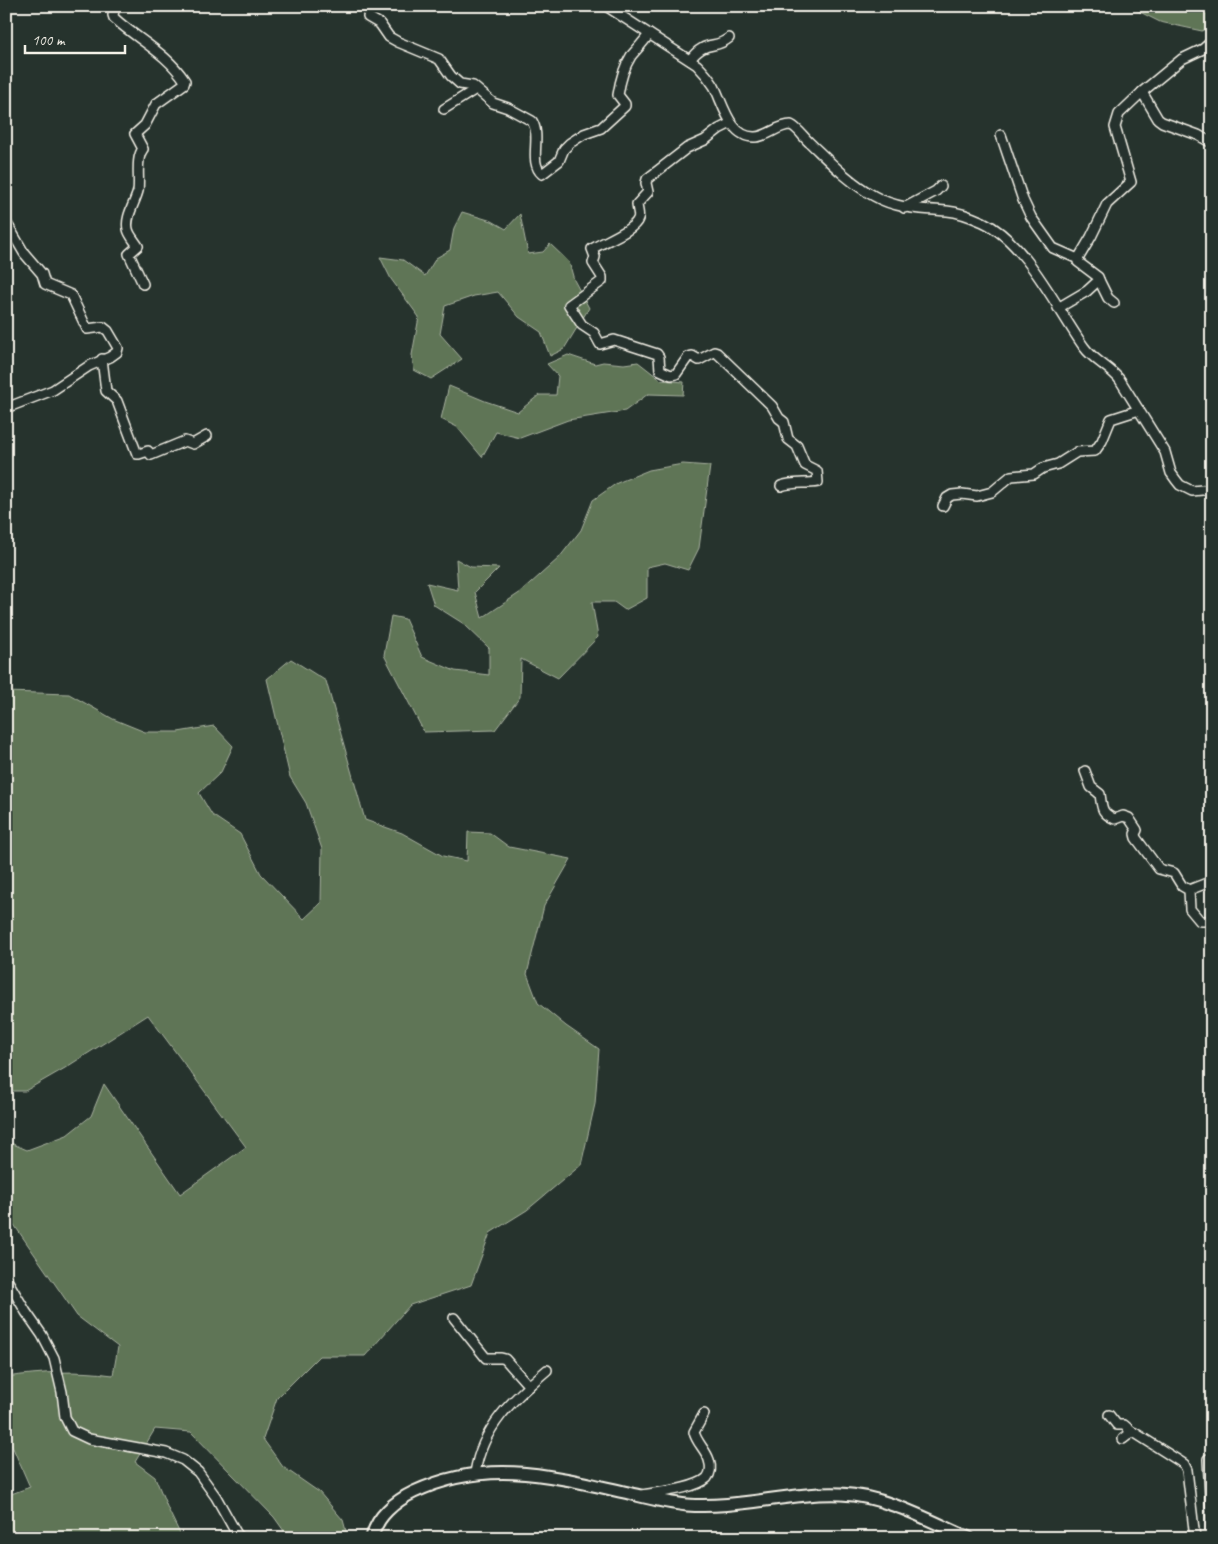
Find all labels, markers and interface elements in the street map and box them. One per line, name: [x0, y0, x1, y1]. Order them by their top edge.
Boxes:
scale bar: [25, 22, 125, 54]
text: 100 m: [32, 31, 66, 50]

